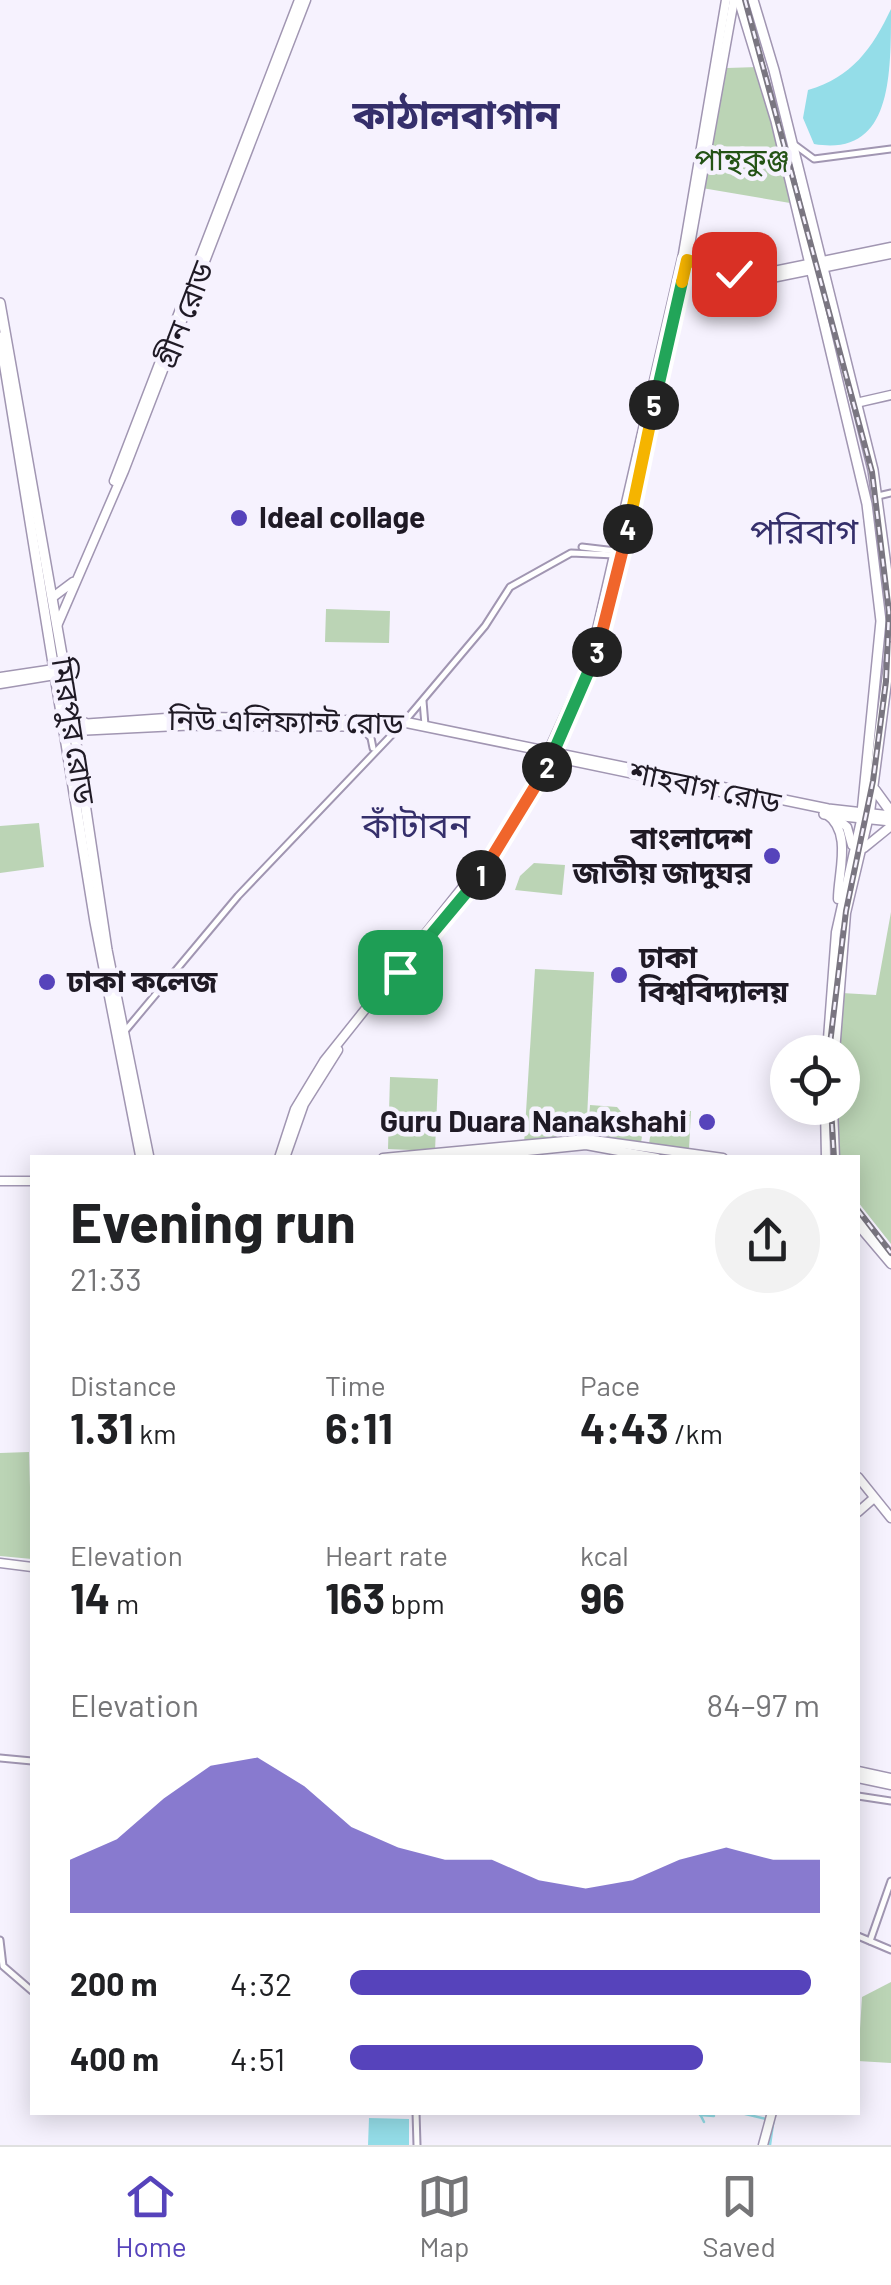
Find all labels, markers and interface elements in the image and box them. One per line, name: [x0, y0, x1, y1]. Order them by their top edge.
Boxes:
district label: কাঠালবাগান: [351, 89, 561, 137]
park label: পান্থকুঞ্জ: [695, 140, 789, 177]
pin: [692, 232, 777, 317]
icon: check: [707, 247, 762, 302]
street label: গ্রীন রোড: [146, 255, 220, 373]
pin: 5: [629, 380, 679, 430]
text: 5: [646, 388, 662, 422]
place label: Ideal collage: [259, 498, 425, 534]
pin: 4: [603, 504, 653, 554]
marker: Ideal collage: [228, 507, 250, 529]
district label: পরিবাগ: [750, 509, 858, 551]
text: 4: [620, 512, 636, 546]
pin: 3: [572, 627, 622, 677]
text: 3: [589, 635, 605, 669]
street label: মিরপুর রোড: [45, 654, 104, 807]
street label: নিউ এলিফ্যান্ট রোড: [167, 700, 405, 740]
pin: 2: [522, 742, 572, 792]
text: 2: [539, 750, 555, 784]
street label: শাহবাগ রোড: [626, 752, 785, 820]
district label: কাঁটাবন: [361, 803, 471, 845]
place label: বাংলাদেশ জাতীয় জাদুঘর: [572, 819, 753, 889]
marker: বাংলাদেশ জাতীয় জাদুঘর: [761, 845, 783, 867]
pin: 1: [456, 850, 506, 900]
text: 1: [476, 858, 486, 892]
pin: [358, 930, 443, 1015]
place label: ঢাকা বিশ্ববিদ্যালয়: [638, 938, 789, 1008]
icon: arrive: [373, 945, 428, 1000]
place label: ঢাকা কলেজ: [66, 962, 218, 998]
marker: ঢাকা বিশ্ববিদ্যালয়: [608, 964, 630, 986]
marker: ঢাকা কলেজ: [36, 971, 58, 993]
map controls: [770, 1035, 860, 1125]
button: locate: [770, 1035, 860, 1125]
place label: Guru Duara Nanakshahi: [380, 1102, 687, 1138]
marker: Guru Duara Nanakshahi: [696, 1111, 718, 1133]
text: Evening run: [70, 1188, 356, 1254]
button: share: [715, 1188, 820, 1293]
text: 21:33: [70, 1259, 142, 1297]
text: Distance: [70, 1368, 177, 1402]
text: Time: [325, 1368, 386, 1402]
text: Pace: [580, 1368, 640, 1402]
text: 1.31: [70, 1402, 134, 1452]
text: 6:11: [325, 1402, 393, 1452]
text: 4:43: [580, 1402, 669, 1452]
text: km: [134, 1416, 176, 1450]
text: /km: [669, 1416, 723, 1450]
text: Elevation: [70, 1538, 183, 1572]
text: Heart rate: [325, 1538, 448, 1572]
text: kcal: [580, 1538, 629, 1572]
text: 14: [70, 1572, 110, 1622]
text: 163: [325, 1572, 385, 1622]
text: 96: [580, 1572, 625, 1622]
text: m: [110, 1586, 139, 1620]
text: bpm: [385, 1586, 445, 1620]
text: Elevation: [70, 1685, 199, 1723]
text: 84–97 m: [707, 1685, 820, 1723]
text: 200 m: [70, 1964, 158, 2002]
text: 4:32: [230, 1964, 292, 2002]
text: 400 m: [70, 2039, 159, 2077]
text: 4:51: [230, 2039, 285, 2077]
tab: Home: [115, 2169, 187, 2263]
tab: Map: [417, 2169, 472, 2263]
tab: Saved: [702, 2169, 776, 2263]

